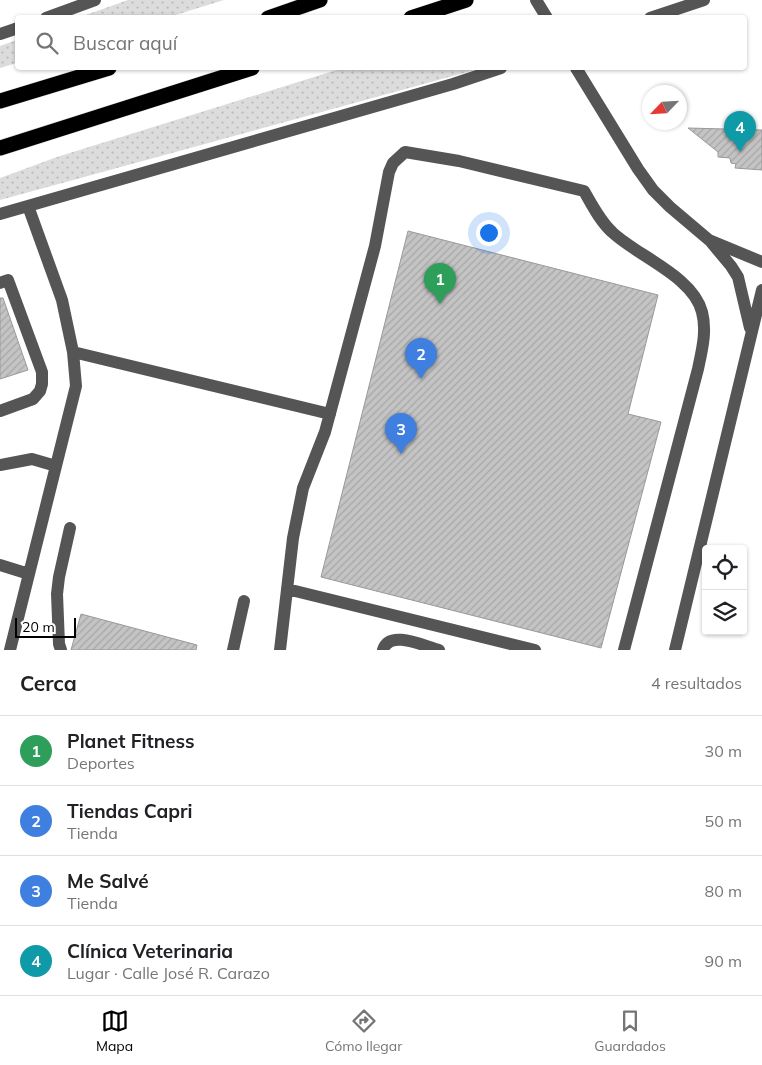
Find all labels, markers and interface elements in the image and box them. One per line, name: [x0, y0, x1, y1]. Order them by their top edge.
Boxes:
search box: [15, 15, 747, 70]
icon: search: [33, 29, 61, 57]
text: Buscar aquí: [73, 31, 177, 55]
north arrow: [642, 85, 687, 130]
pin: 4: [724, 111, 756, 152]
your location: [476, 220, 502, 246]
pin: 1: [424, 263, 456, 304]
pin: 2: [405, 338, 437, 379]
pin: 3: [385, 413, 417, 454]
map controls: [702, 545, 747, 635]
button: locate: [702, 545, 747, 590]
button: layers: [702, 590, 747, 635]
scale bar: [15, 615, 76, 638]
text: 20 m: [22, 618, 55, 636]
text: Cerca: [20, 670, 77, 696]
text: 4 resultados: [651, 673, 742, 693]
text: Planet Fitness: [67, 729, 195, 753]
text: 1: [31, 741, 41, 761]
text: 30 m: [705, 741, 742, 761]
text: Deportes: [67, 753, 135, 773]
text: Tiendas Capri: [67, 799, 193, 823]
text: 2: [31, 811, 41, 831]
text: 50 m: [705, 811, 742, 831]
text: Tienda: [67, 823, 118, 843]
text: Me Salvé: [67, 869, 149, 893]
text: 3: [31, 881, 41, 901]
text: 80 m: [705, 881, 742, 901]
text: Tienda: [67, 893, 118, 913]
text: Clínica Veterinaria: [67, 939, 233, 963]
text: 4: [31, 951, 41, 971]
text: 90 m: [705, 951, 742, 971]
text: Lugar · Calle José R. Carazo: [67, 963, 270, 983]
tab: Mapa: [96, 1007, 133, 1055]
tab: Cómo llegar: [325, 1007, 402, 1055]
tab: Guardados: [594, 1007, 666, 1055]

